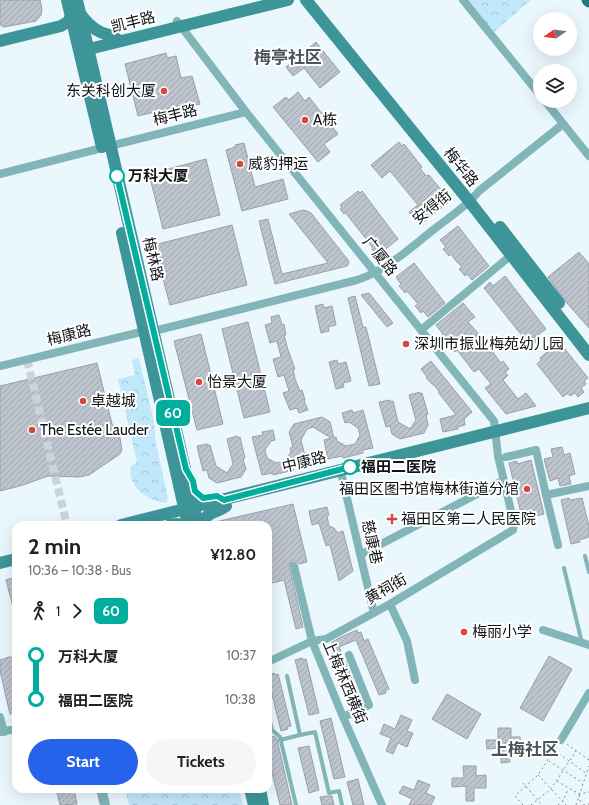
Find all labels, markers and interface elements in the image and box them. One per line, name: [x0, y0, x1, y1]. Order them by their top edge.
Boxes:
street label: 凯丰路: [109, 8, 157, 36]
north arrow: [533, 12, 577, 56]
map controls: [533, 12, 577, 108]
district label: 梅亭社区: [254, 47, 322, 67]
button: layers: [533, 64, 577, 108]
place label: 东关科创大厦: [66, 82, 156, 100]
marker: 东关科创大厦: [159, 86, 169, 96]
street label: 梅丰路: [151, 101, 199, 129]
place label: A栋: [313, 111, 337, 129]
marker: A栋: [300, 115, 310, 125]
street label: 梅华路: [440, 144, 482, 190]
place label: 威豹押运: [248, 155, 308, 173]
marker: 威豹押运: [235, 159, 245, 169]
place label: 万科大厦: [128, 167, 188, 185]
marker: 万科大厦: [109, 168, 125, 184]
street label: 安得街: [409, 186, 455, 228]
street label: 广厦路: [359, 233, 401, 279]
street label: 梅林路: [139, 235, 167, 283]
street label: 梅康路: [45, 321, 93, 349]
place label: 深圳市振业梅苑幼儿园: [414, 335, 564, 353]
marker: 深圳市振业梅苑幼儿园: [401, 339, 411, 349]
place label: 怡景大厦: [207, 373, 267, 391]
marker: 怡景大厦: [194, 377, 204, 387]
place label: 卓越城: [91, 392, 136, 410]
marker: 卓越城: [78, 396, 88, 406]
line badge: 60: [155, 400, 191, 426]
text: 60: [164, 404, 182, 422]
place label: The Estée Lauder: [40, 421, 149, 439]
marker: The Estée Lauder: [27, 425, 37, 435]
street label: 中康路: [280, 448, 328, 476]
place label: 福田二医院: [361, 458, 436, 476]
marker: 福田二医院: [342, 459, 358, 475]
place label: 福田区图书馆梅林街道分馆: [339, 480, 519, 498]
marker: 福田区图书馆梅林街道分馆: [522, 484, 532, 494]
place label: 福田区第二人民医院: [401, 510, 536, 528]
marker: 福田区第二人民医院: [386, 513, 398, 525]
street label: 慈康巷: [358, 518, 386, 566]
text: 2 min: [28, 533, 81, 560]
text: ¥12.80: [210, 546, 256, 564]
text: 10:36 – 10:38 · Bus: [28, 562, 131, 578]
street label: 黄祠街: [362, 570, 410, 608]
icon: walk: [28, 600, 50, 622]
icon: forward: [66, 600, 88, 622]
text: 60: [102, 602, 120, 620]
text: 1: [56, 603, 60, 619]
place label: 梅丽小学: [472, 623, 532, 641]
marker: 梅丽小学: [459, 627, 469, 637]
street label: 上梅林西横街: [319, 637, 371, 727]
text: 10:37: [226, 647, 256, 663]
text: 万科大厦: [58, 648, 118, 666]
text: 10:38: [225, 691, 256, 707]
text: 福田二医院: [58, 692, 133, 710]
button: Start: [28, 739, 138, 785]
button: Tickets: [146, 739, 256, 785]
district label: 上梅社区: [491, 739, 559, 759]

